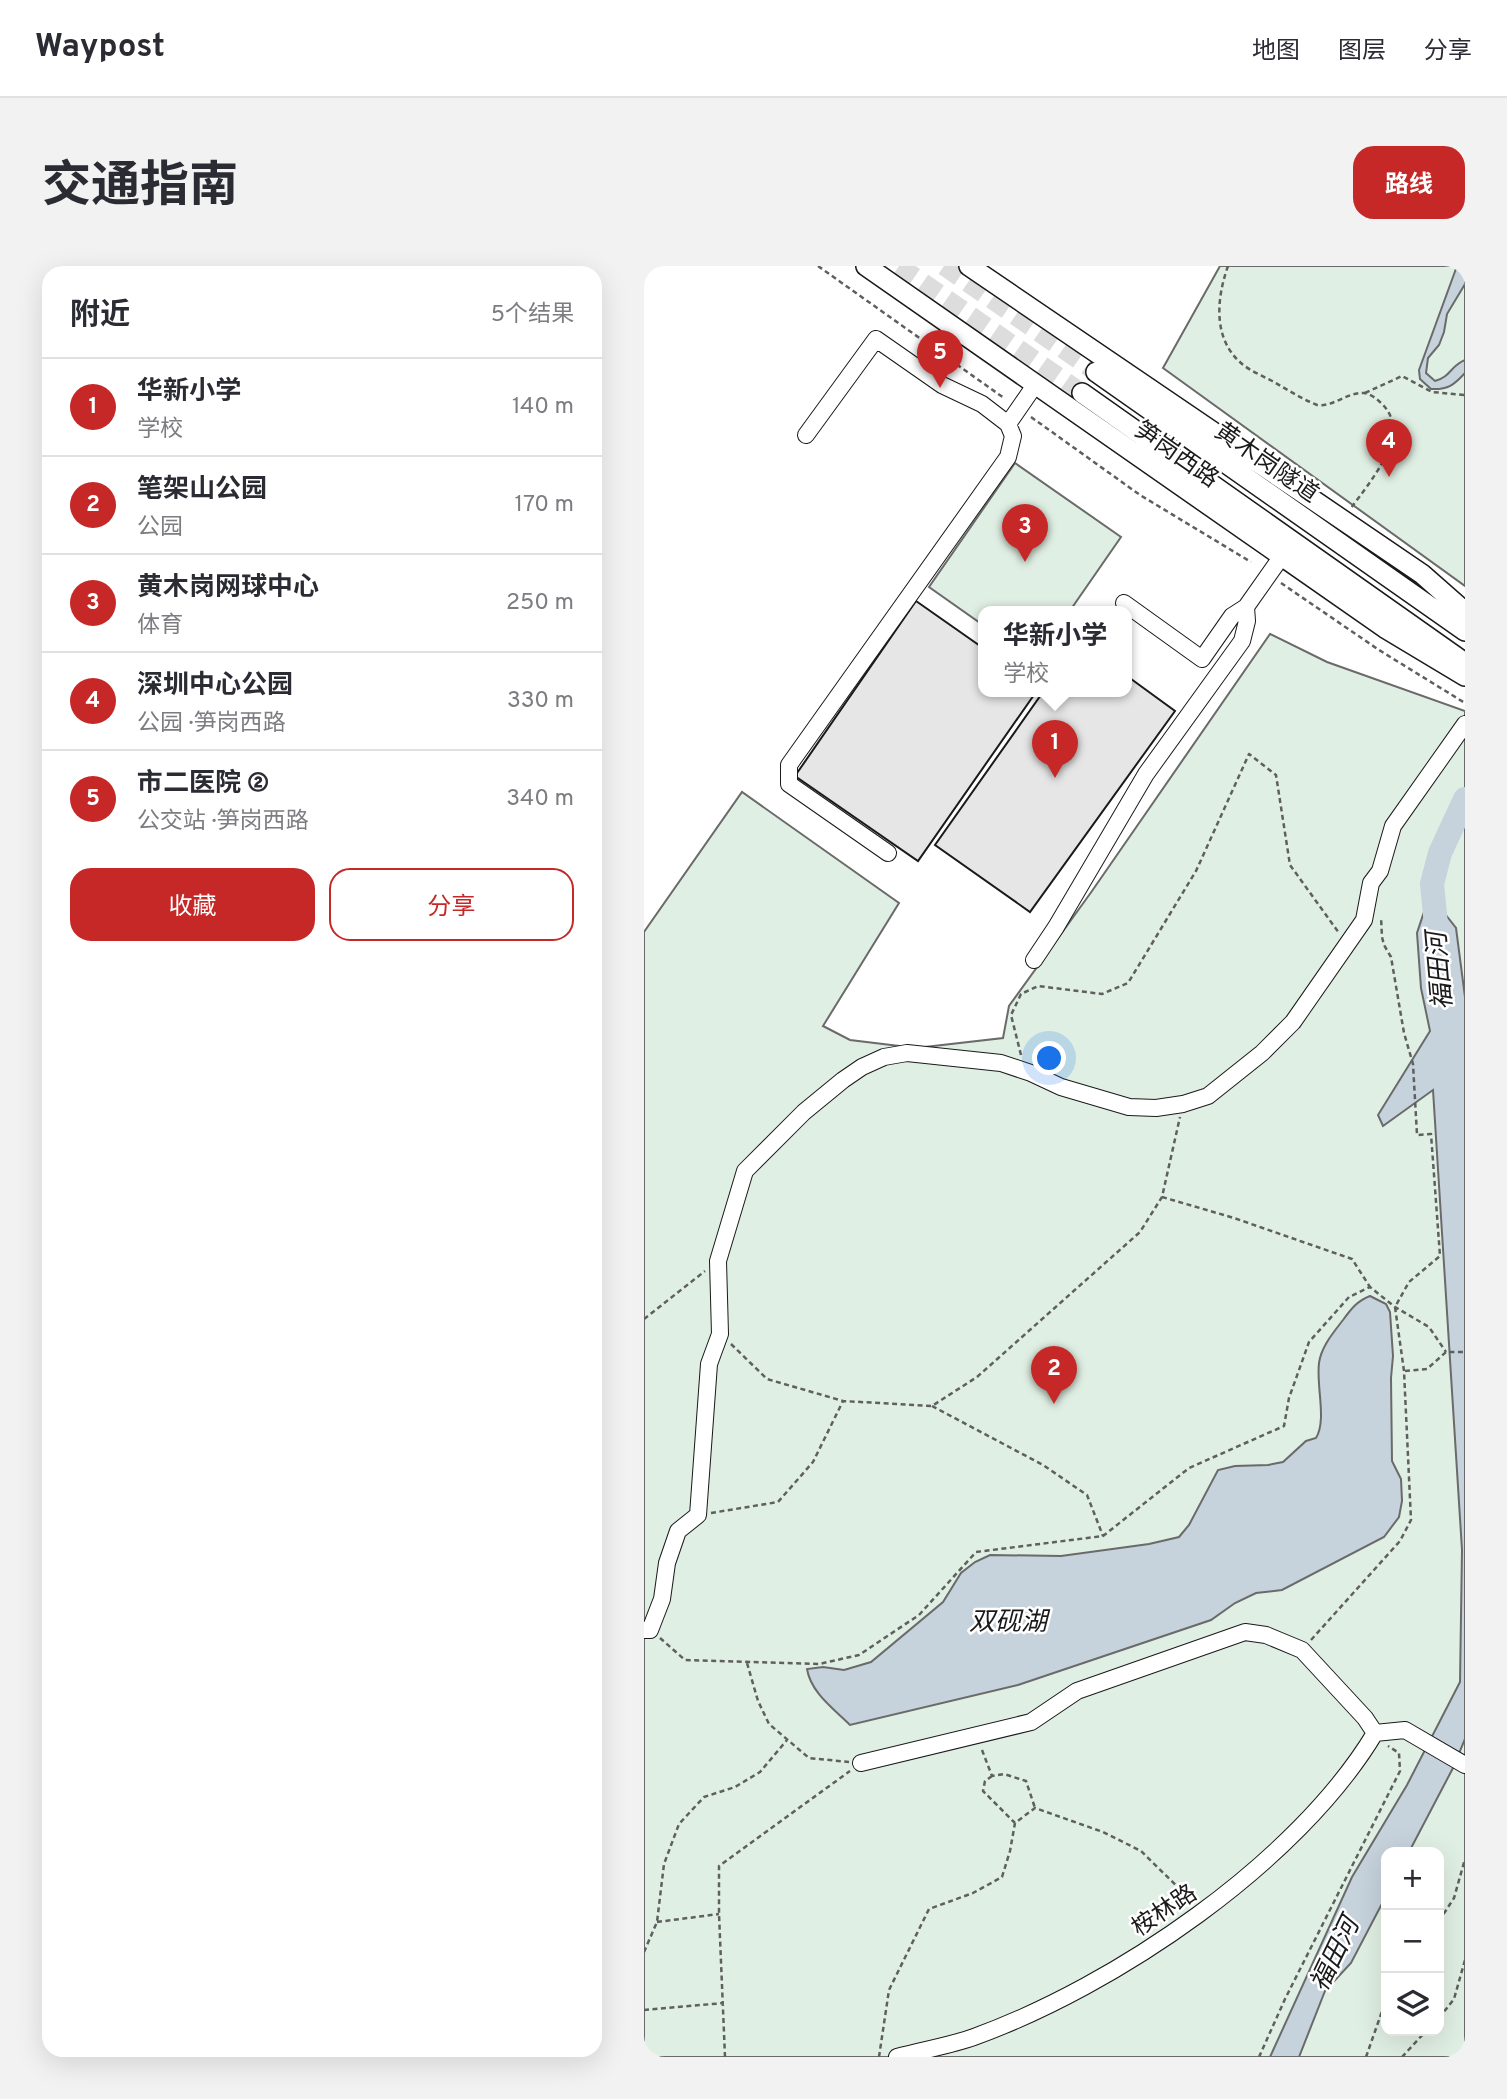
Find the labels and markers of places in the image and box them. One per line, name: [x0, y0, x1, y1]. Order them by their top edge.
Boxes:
pin: 5: [917, 330, 963, 388]
pin: 4: [1366, 419, 1412, 477]
pin: 3: [1002, 504, 1048, 562]
pin: 1: [1032, 720, 1078, 778]
pin: 2: [1031, 1346, 1077, 1404]

